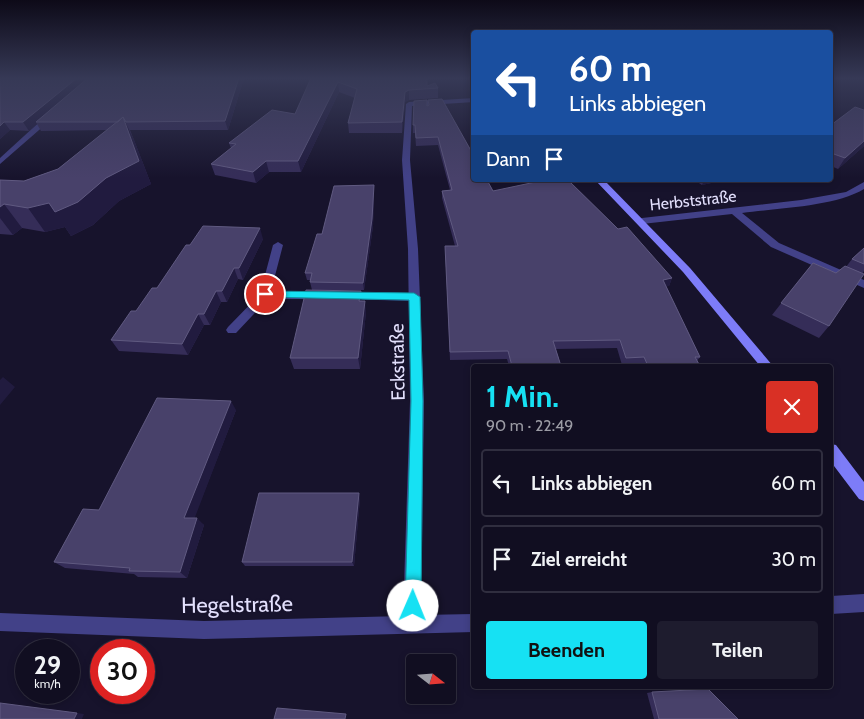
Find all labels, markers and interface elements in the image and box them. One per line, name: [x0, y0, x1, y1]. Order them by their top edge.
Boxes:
text: 60 m: [569, 47, 652, 90]
icon: left: [486, 50, 551, 115]
text: Links abbiegen: [569, 90, 706, 117]
icon: arrive: [540, 145, 568, 173]
text: Dann: [486, 148, 530, 171]
street label: Herbststraße: [649, 186, 737, 215]
pin: [244, 273, 286, 315]
icon: arrive: [251, 280, 279, 308]
street label: Eckstraße: [385, 323, 410, 401]
text: 1 Min.: [486, 378, 559, 415]
button: close: [766, 381, 818, 433]
text: 90 m · 22:49: [486, 416, 573, 435]
icon: left: [488, 469, 516, 497]
text: Links abbiegen: [531, 472, 652, 495]
text: 60 m: [771, 472, 816, 495]
icon: arrive: [488, 545, 516, 573]
text: Ziel erreicht: [531, 548, 627, 571]
text: 30 m: [772, 548, 816, 571]
position arrow: [386, 579, 438, 631]
street label: Hegelstraße: [181, 590, 293, 619]
button: Beenden: [486, 621, 647, 679]
button: Teilen: [657, 621, 818, 679]
speed limit sign: 30: [90, 639, 155, 704]
text: 29: [34, 650, 61, 680]
north arrow: [406, 654, 456, 704]
map controls: [406, 654, 456, 704]
text: km/h: [34, 676, 61, 691]

